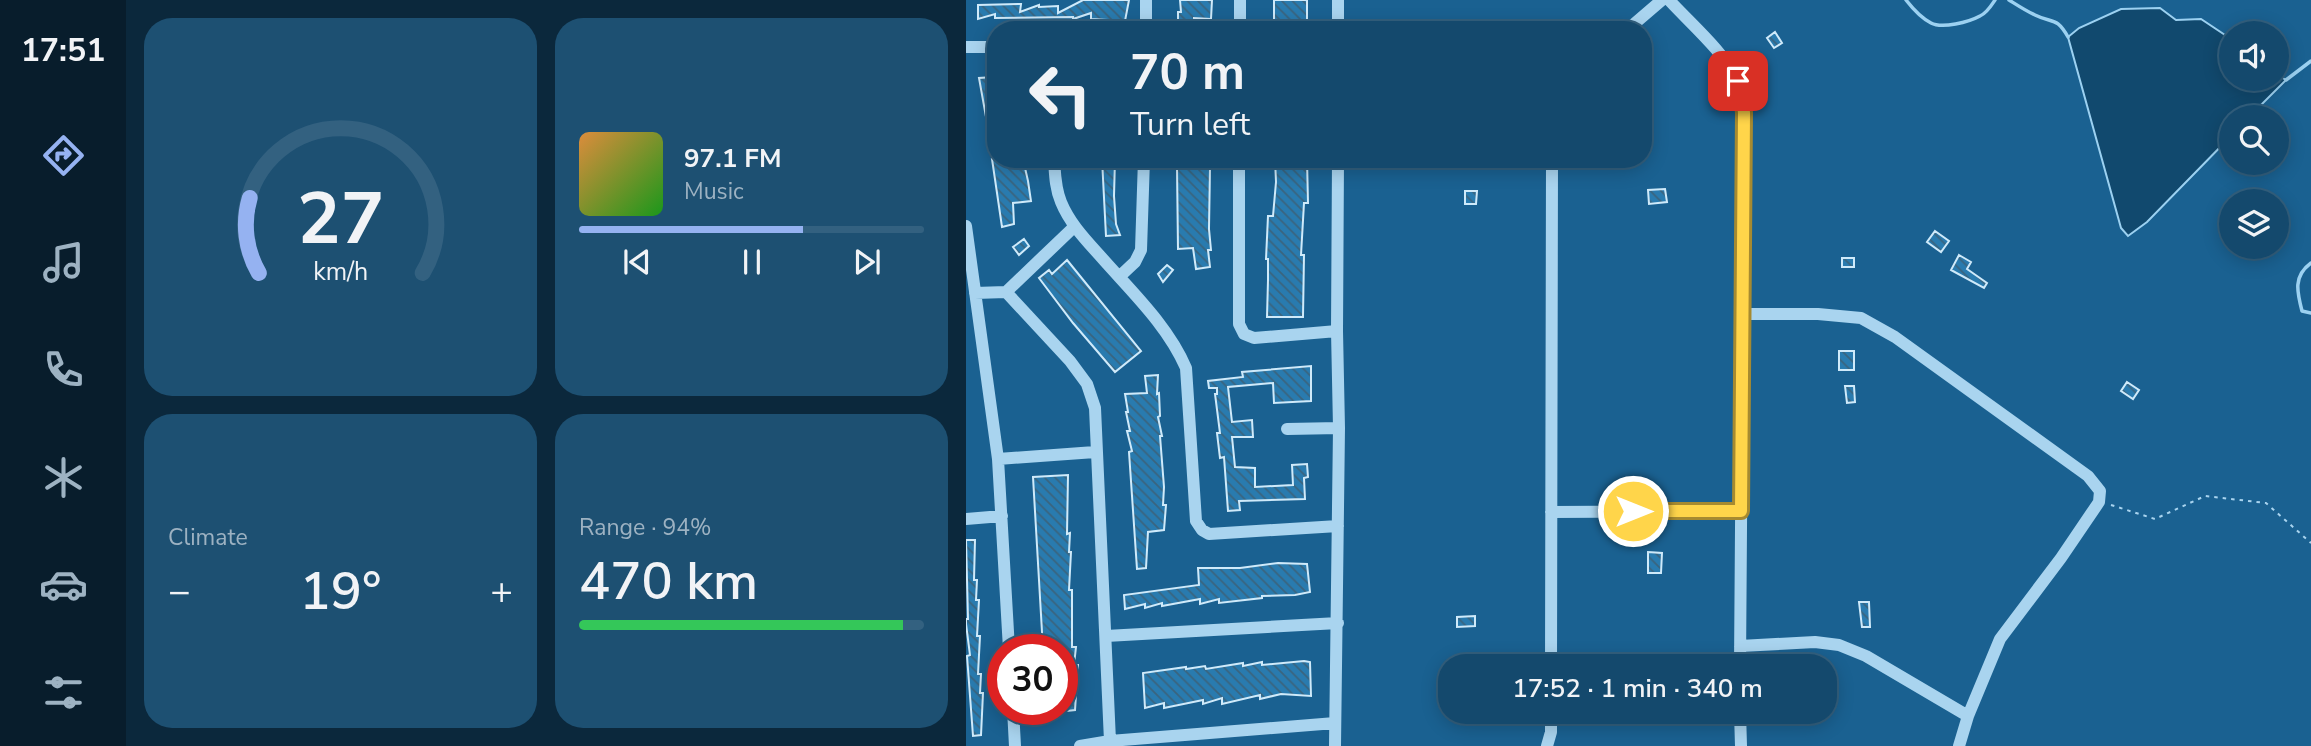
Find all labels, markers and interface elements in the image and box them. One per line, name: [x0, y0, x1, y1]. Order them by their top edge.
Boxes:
map controls: [2219, 21, 2289, 259]
button: sound: [2219, 21, 2289, 91]
text: 17:51: [21, 29, 105, 72]
text: 70 m: [1130, 39, 1245, 106]
icon: left: [1015, 49, 1106, 140]
pin: [1708, 51, 1768, 111]
icon: arrive: [1719, 62, 1757, 100]
text: Turn left: [1130, 103, 1250, 146]
button: search: [2219, 105, 2289, 175]
icon: directions: [39, 131, 88, 180]
text: 97.1 FM: [684, 141, 781, 176]
text: 27: [297, 169, 384, 269]
text: Music: [684, 176, 744, 207]
button: layers: [2219, 189, 2289, 259]
icon: music: [39, 238, 88, 287]
icon: previous: [618, 243, 656, 281]
icon: pause: [733, 243, 771, 281]
icon: next: [848, 243, 886, 281]
text: km/h: [313, 255, 368, 289]
icon: phone: [39, 345, 88, 394]
icon: climate: [39, 453, 88, 502]
position arrow: [1596, 474, 1670, 548]
text: Range · 94%: [579, 512, 711, 543]
text: Climate: [168, 522, 248, 553]
text: 470 km: [579, 546, 758, 617]
text: 19°: [300, 556, 381, 627]
icon: car: [39, 560, 88, 609]
text: −: [168, 566, 191, 617]
text: +: [490, 566, 513, 617]
speed limit sign: 30: [987, 634, 1078, 725]
icon: filters: [39, 668, 88, 717]
text: 17:52 · 1 min · 340 m: [1512, 671, 1763, 706]

